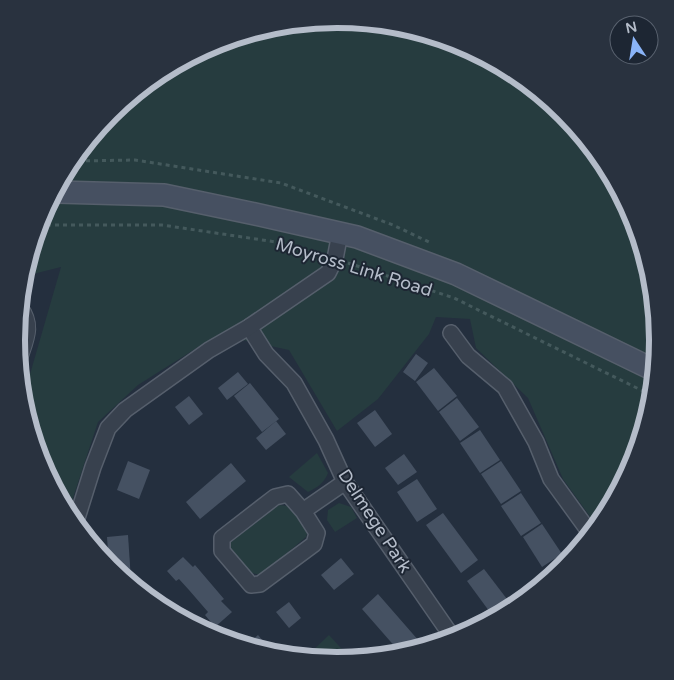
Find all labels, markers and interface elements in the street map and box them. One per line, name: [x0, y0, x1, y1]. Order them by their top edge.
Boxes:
north arrow: [609, 15, 659, 65]
text: N: [624, 18, 639, 37]
street label: Moyross Link Road: [273, 233, 435, 301]
street label: Delmege Park: [333, 465, 417, 577]

